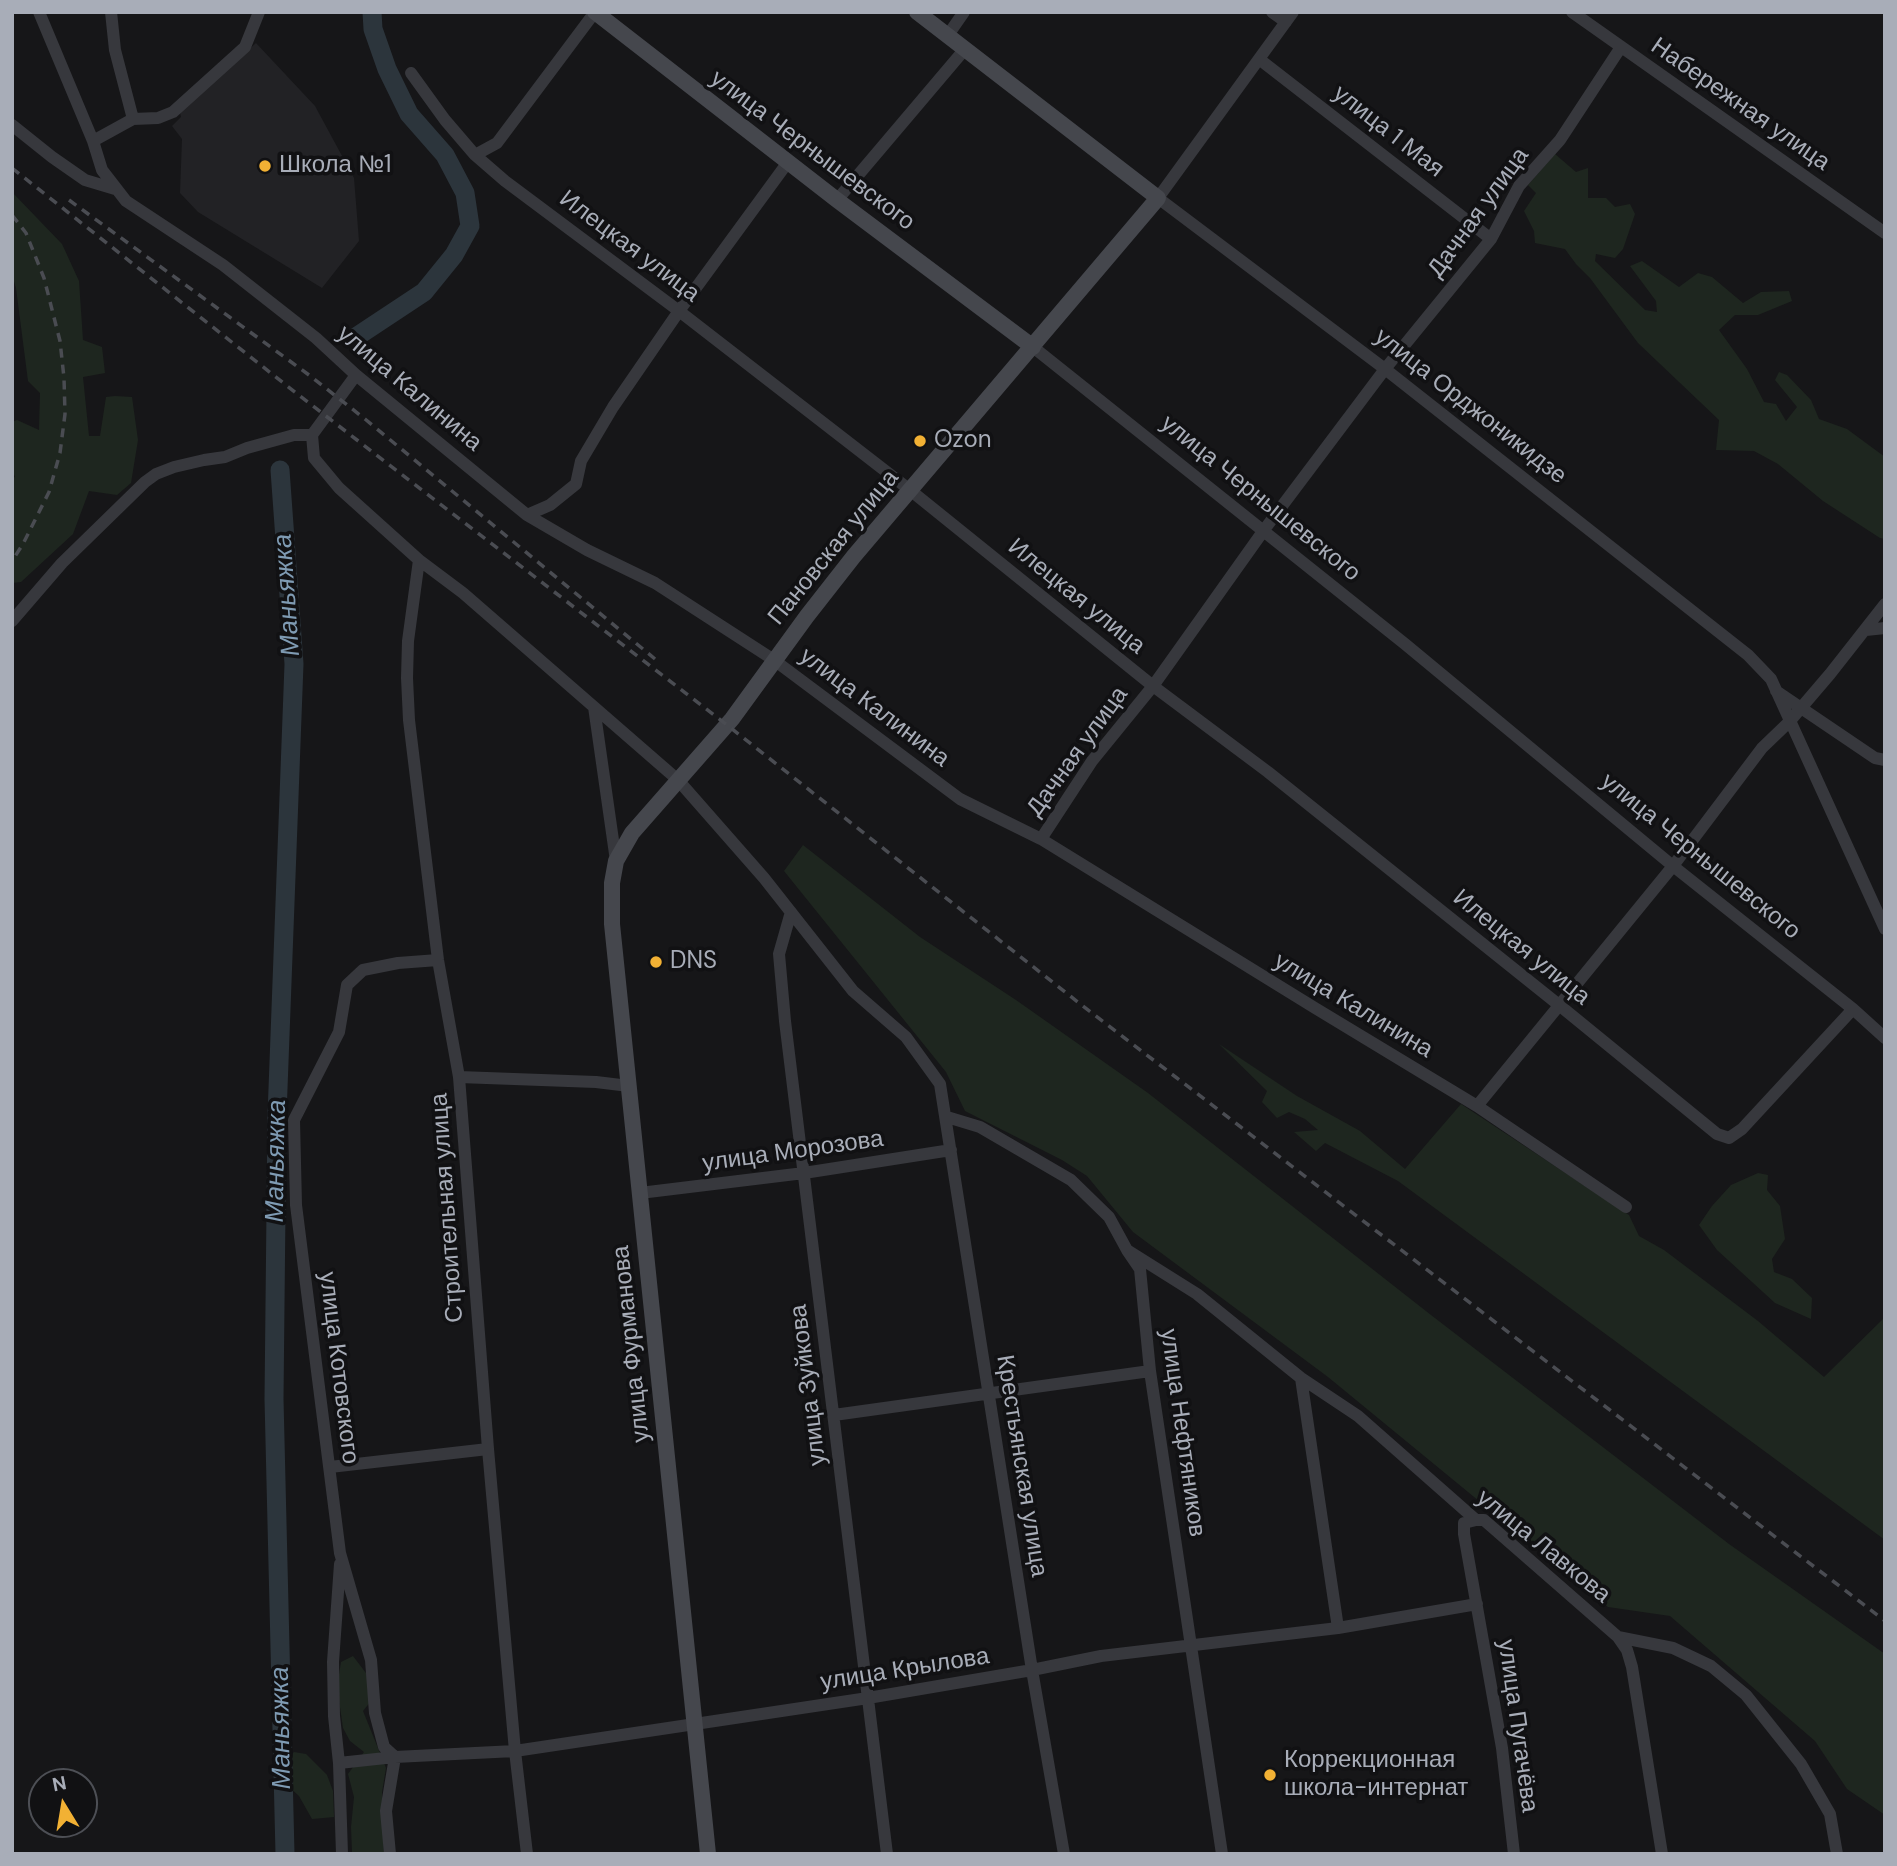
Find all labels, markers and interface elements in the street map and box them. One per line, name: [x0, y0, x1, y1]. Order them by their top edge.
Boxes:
street label: Набережная улица: [1645, 32, 1835, 178]
street label: улица Чернышевского: [704, 65, 920, 237]
street label: улица 1 Мая: [1327, 80, 1449, 184]
street label: Дачная улица: [1422, 142, 1536, 284]
place label: Школа №1: [279, 152, 392, 180]
marker: Школа №1: [257, 158, 273, 174]
street label: Илецкая улица: [553, 185, 705, 309]
street label: улица Калинина: [331, 320, 487, 458]
street label: улица Орджоникидзе: [1368, 323, 1572, 491]
street label: улица Чернышевского: [1154, 410, 1366, 588]
place label: Ozon: [934, 427, 992, 455]
marker: Ozon: [912, 433, 928, 449]
street label: Пановская улица: [763, 465, 905, 631]
water label: Маньяжка: [268, 533, 308, 657]
street label: Илецкая улица: [1002, 533, 1150, 661]
street label: улица Калинина: [793, 642, 955, 774]
street label: Дачная улица: [1021, 681, 1135, 823]
street label: улица Чернышевского: [1594, 768, 1806, 946]
street label: Илецкая улица: [1447, 884, 1595, 1012]
street label: улица Калинина: [1268, 947, 1438, 1065]
place label: DNS: [670, 948, 717, 976]
marker: DNS: [648, 954, 664, 970]
street label: Строительная улица: [426, 1092, 470, 1324]
water label: Маньяжка: [260, 1099, 294, 1223]
street label: улица Морозова: [701, 1125, 885, 1179]
street label: улица Фурманова: [607, 1244, 657, 1444]
street label: улица Котовского: [312, 1270, 364, 1466]
street label: улица Зуйкова: [785, 1303, 833, 1467]
street label: улица Нефтяников: [1153, 1327, 1211, 1539]
street label: Крестьянская улица: [989, 1353, 1053, 1579]
street label: улица Лавкова: [1470, 1484, 1616, 1610]
street label: улица Пугачёва: [1491, 1638, 1543, 1814]
street label: улица Крылова: [819, 1642, 991, 1698]
water label: Маньяжка: [265, 1666, 299, 1790]
place label: Коррекционная школа-интернат: [1284, 1747, 1468, 1803]
marker: Коррекционная школа-интернат: [1262, 1767, 1278, 1783]
north arrow: [28, 1768, 98, 1838]
text: N: [50, 1770, 68, 1797]

